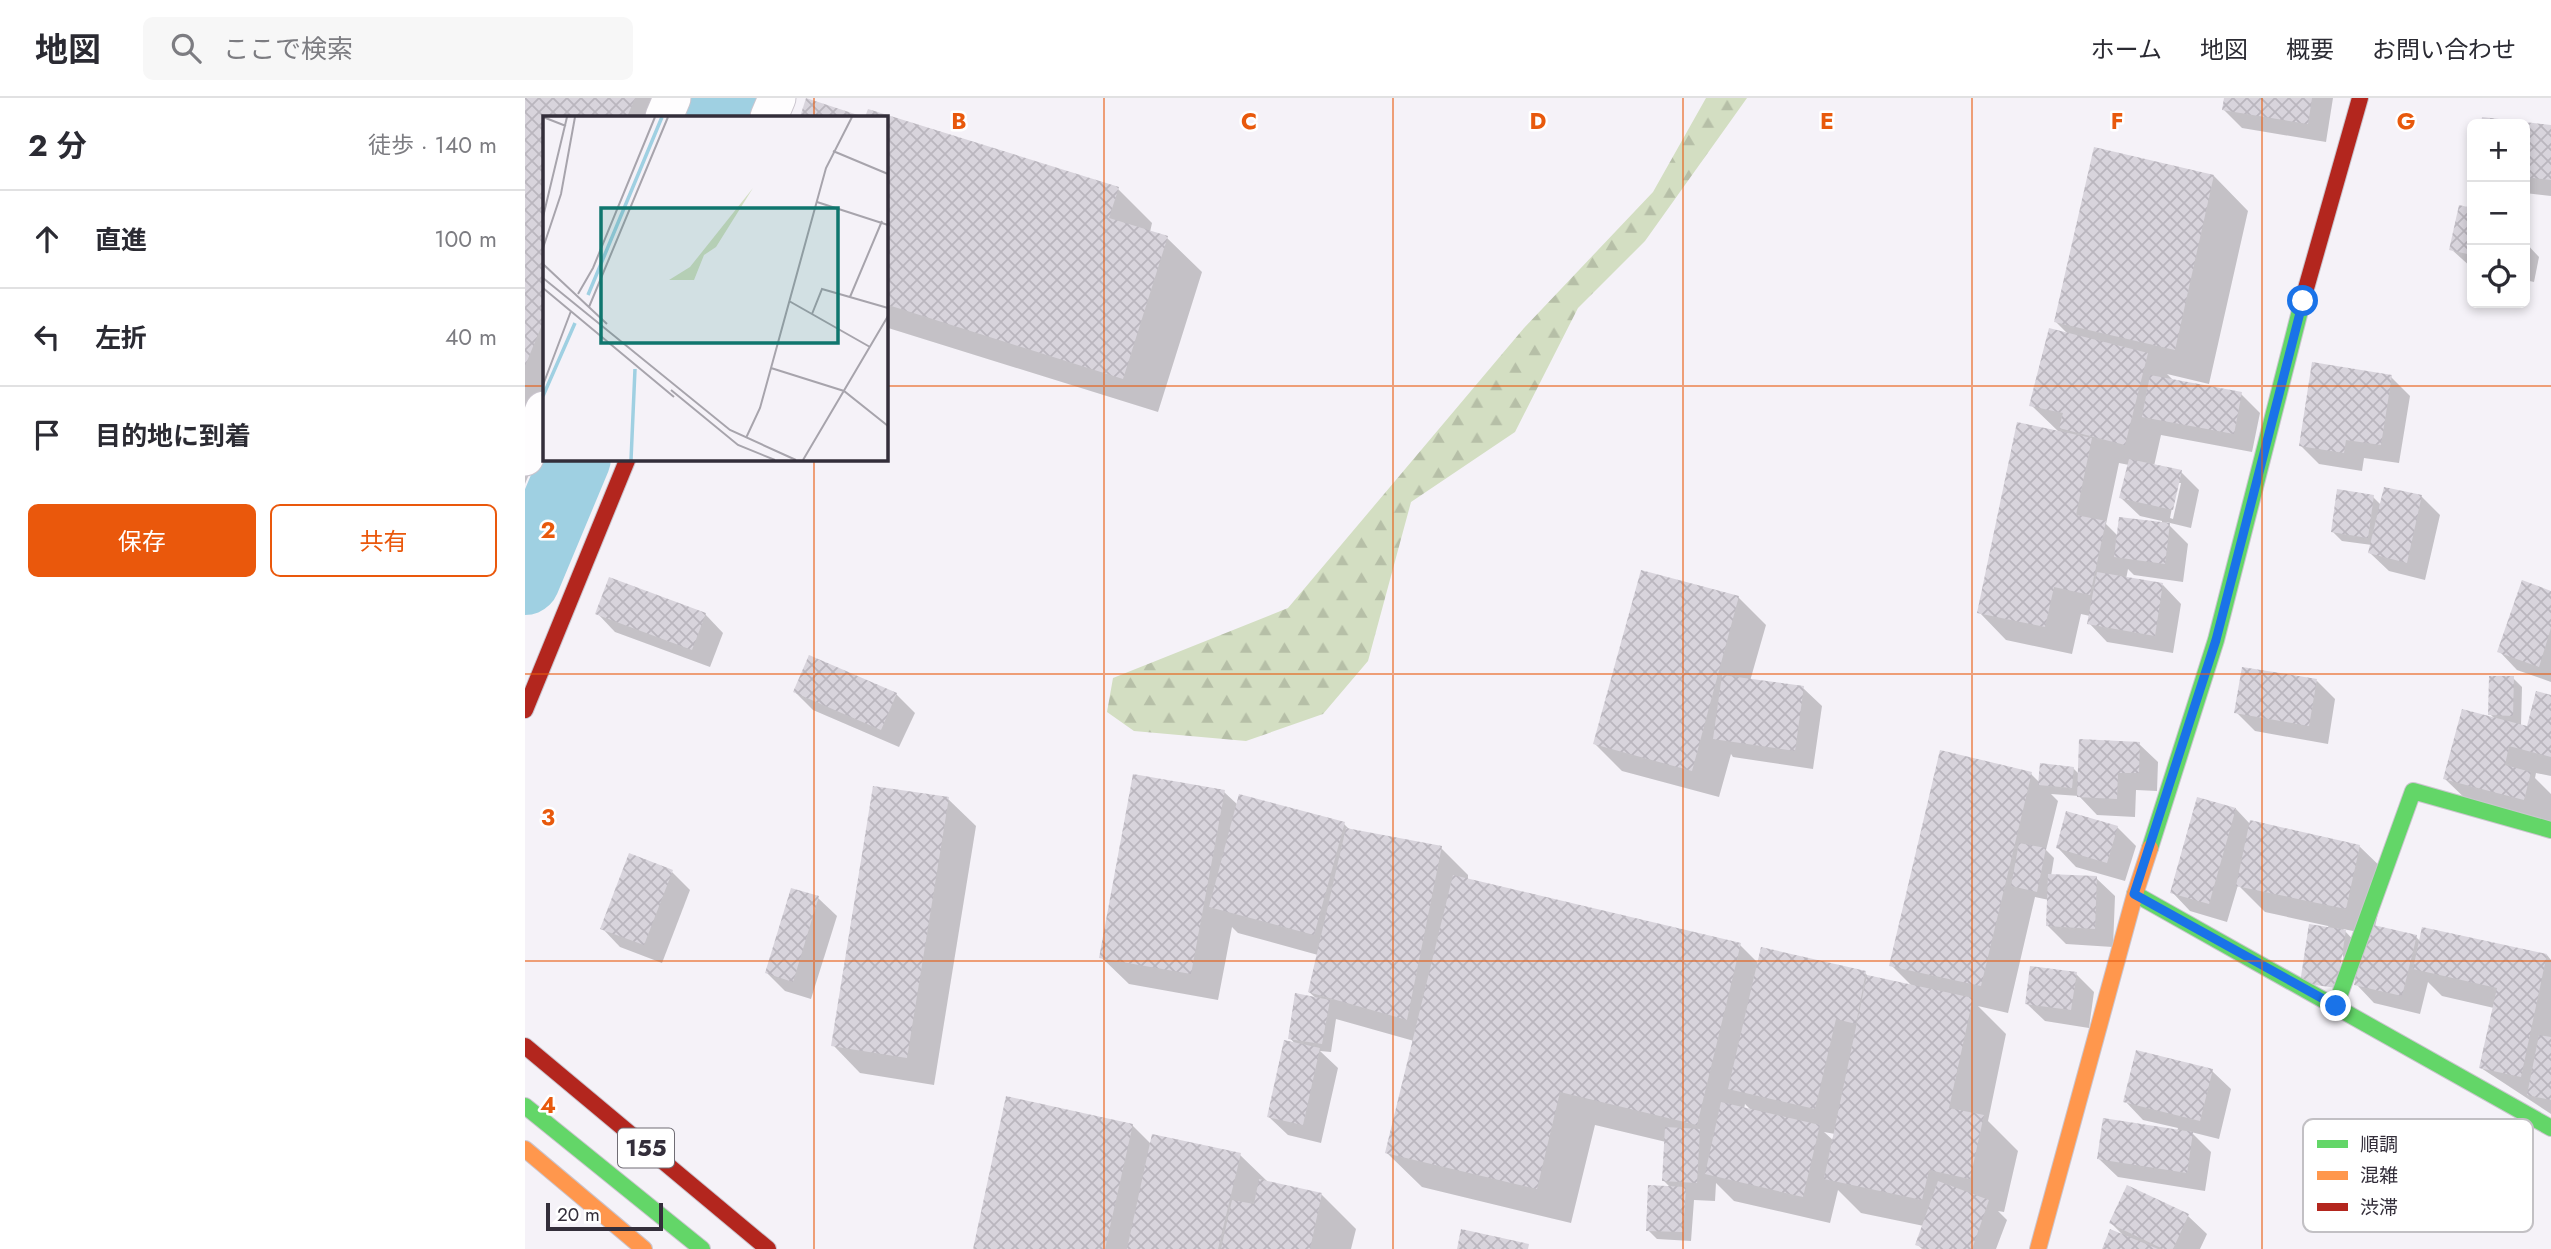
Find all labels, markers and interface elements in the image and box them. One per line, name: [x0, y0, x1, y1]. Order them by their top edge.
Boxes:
search box: [143, 17, 633, 80]
text: 地図: [35, 26, 101, 73]
icon: search: [167, 29, 205, 67]
text: ここで検索: [223, 30, 353, 68]
text: ホーム: [2091, 32, 2162, 67]
text: 地図: [2200, 32, 2248, 67]
text: 概要: [2286, 32, 2334, 67]
text: お問い合わせ: [2372, 32, 2516, 67]
text: B: [951, 104, 967, 138]
text: C: [1241, 104, 1257, 138]
text: D: [1530, 104, 1547, 138]
text: E: [1820, 104, 1834, 138]
text: F: [2111, 104, 2123, 138]
text: G: [2397, 104, 2415, 138]
inset map: [543, 116, 887, 460]
map controls: [2467, 119, 2530, 308]
button: +: [2467, 119, 2530, 182]
text: 2 分: [28, 124, 87, 167]
text: 徒歩 · 140 m: [368, 128, 497, 162]
button: −: [2467, 182, 2530, 245]
icon: ahead: [28, 220, 66, 258]
text: 直進: [95, 221, 147, 259]
text: 100 m: [434, 222, 497, 256]
button: locate: [2467, 245, 2530, 308]
route start: [2287, 285, 2318, 316]
icon: left: [28, 318, 66, 356]
text: 左折: [95, 319, 147, 357]
text: 40 m: [445, 320, 497, 354]
icon: arrive: [28, 416, 66, 454]
text: 目的地に到着: [95, 417, 251, 455]
button: 保存: [28, 504, 256, 577]
button: 共有: [270, 504, 497, 577]
text: 2: [540, 513, 556, 547]
text: 3: [541, 800, 555, 834]
route end: [2320, 990, 2351, 1021]
text: 4: [540, 1088, 556, 1122]
legend: [2303, 1119, 2533, 1232]
road number: 155: [618, 1128, 674, 1168]
text: 順調: [2360, 1131, 2398, 1158]
text: 混雑: [2360, 1162, 2398, 1189]
text: 渋滞: [2360, 1194, 2398, 1221]
scale bar: [546, 1200, 663, 1232]
text: 20 m: [557, 1201, 600, 1228]

